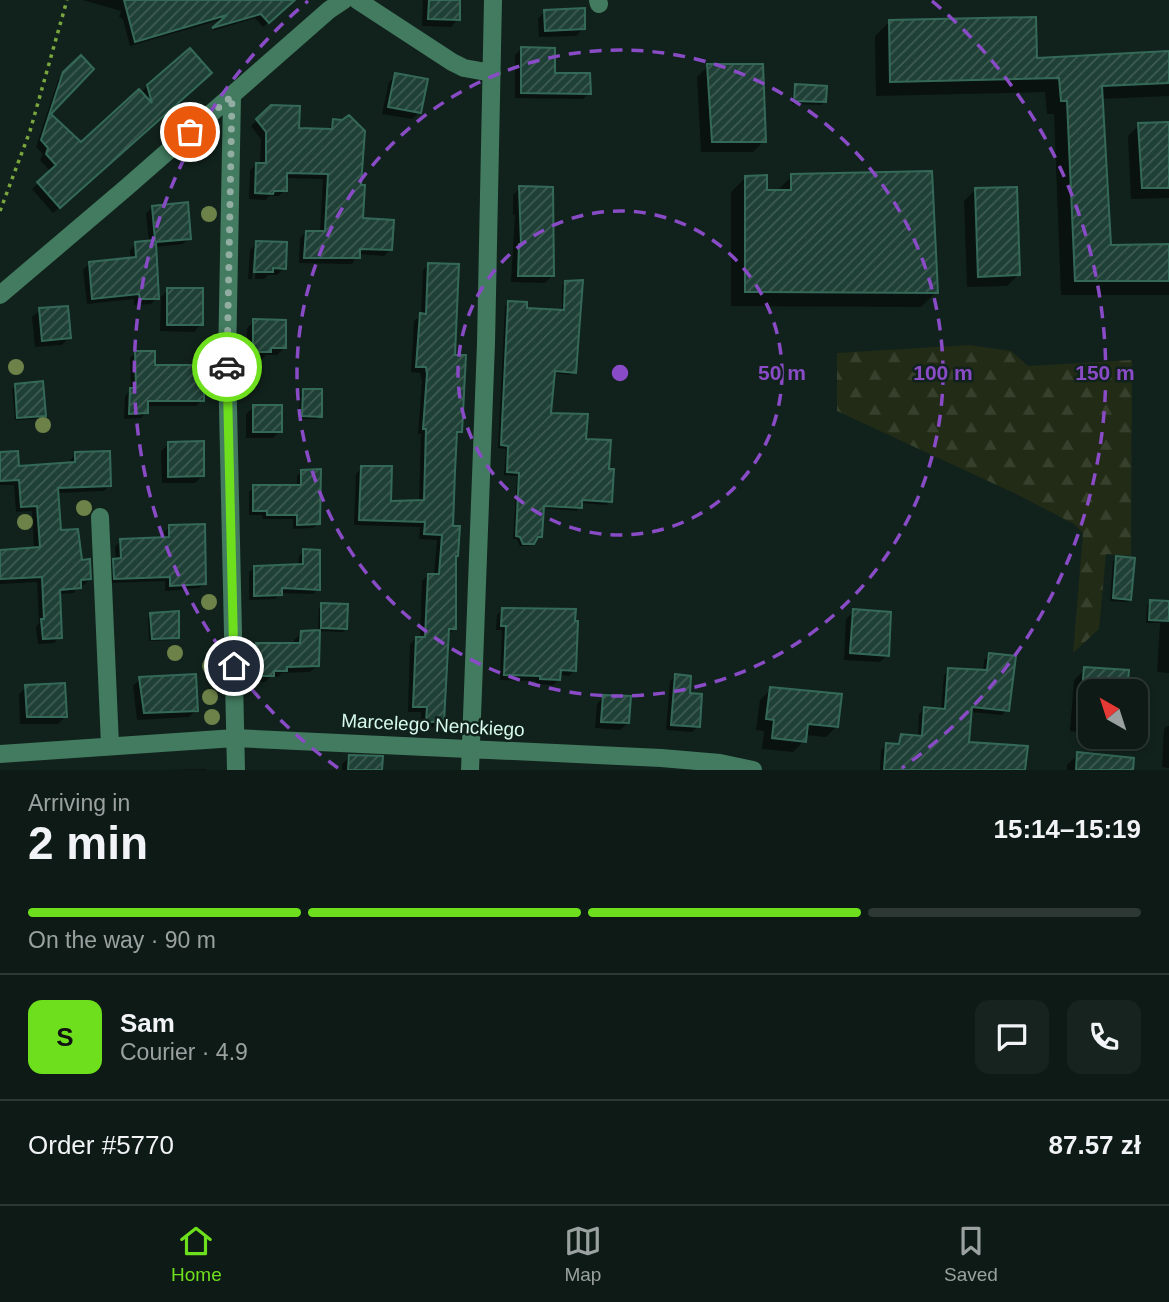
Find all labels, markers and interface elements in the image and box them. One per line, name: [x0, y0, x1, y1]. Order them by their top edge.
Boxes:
pin: [160, 102, 220, 162]
icon: bag: [171, 113, 209, 151]
courier: [192, 332, 262, 402]
icon: car: [208, 348, 246, 386]
centre of rings: [608, 361, 632, 385]
text: 50 m: [758, 361, 806, 384]
text: 100 m: [913, 361, 973, 384]
text: 150 m: [1075, 361, 1135, 384]
pin: [204, 636, 264, 696]
icon: home: [215, 647, 253, 685]
north arrow: [1078, 679, 1148, 749]
map controls: [1078, 679, 1148, 749]
street label: Marcelego Nenckiego: [341, 710, 525, 740]
text: Arriving in: [28, 790, 130, 816]
text: 15:14–15:19: [994, 814, 1141, 844]
text: 2 min: [28, 817, 148, 869]
text: On the way · 90 m: [28, 927, 216, 953]
button: chat: [975, 1000, 1049, 1074]
button: phone: [1067, 1000, 1141, 1074]
text: Sam: [120, 1008, 175, 1038]
text: S: [56, 1022, 74, 1052]
text: Courier · 4.9: [120, 1039, 248, 1065]
text: Order #5770: [28, 1130, 174, 1160]
text: 87.57 zł: [1048, 1130, 1141, 1160]
tab: Home: [171, 1222, 222, 1286]
tab: Map: [564, 1222, 602, 1286]
tab: Saved: [944, 1222, 998, 1286]

